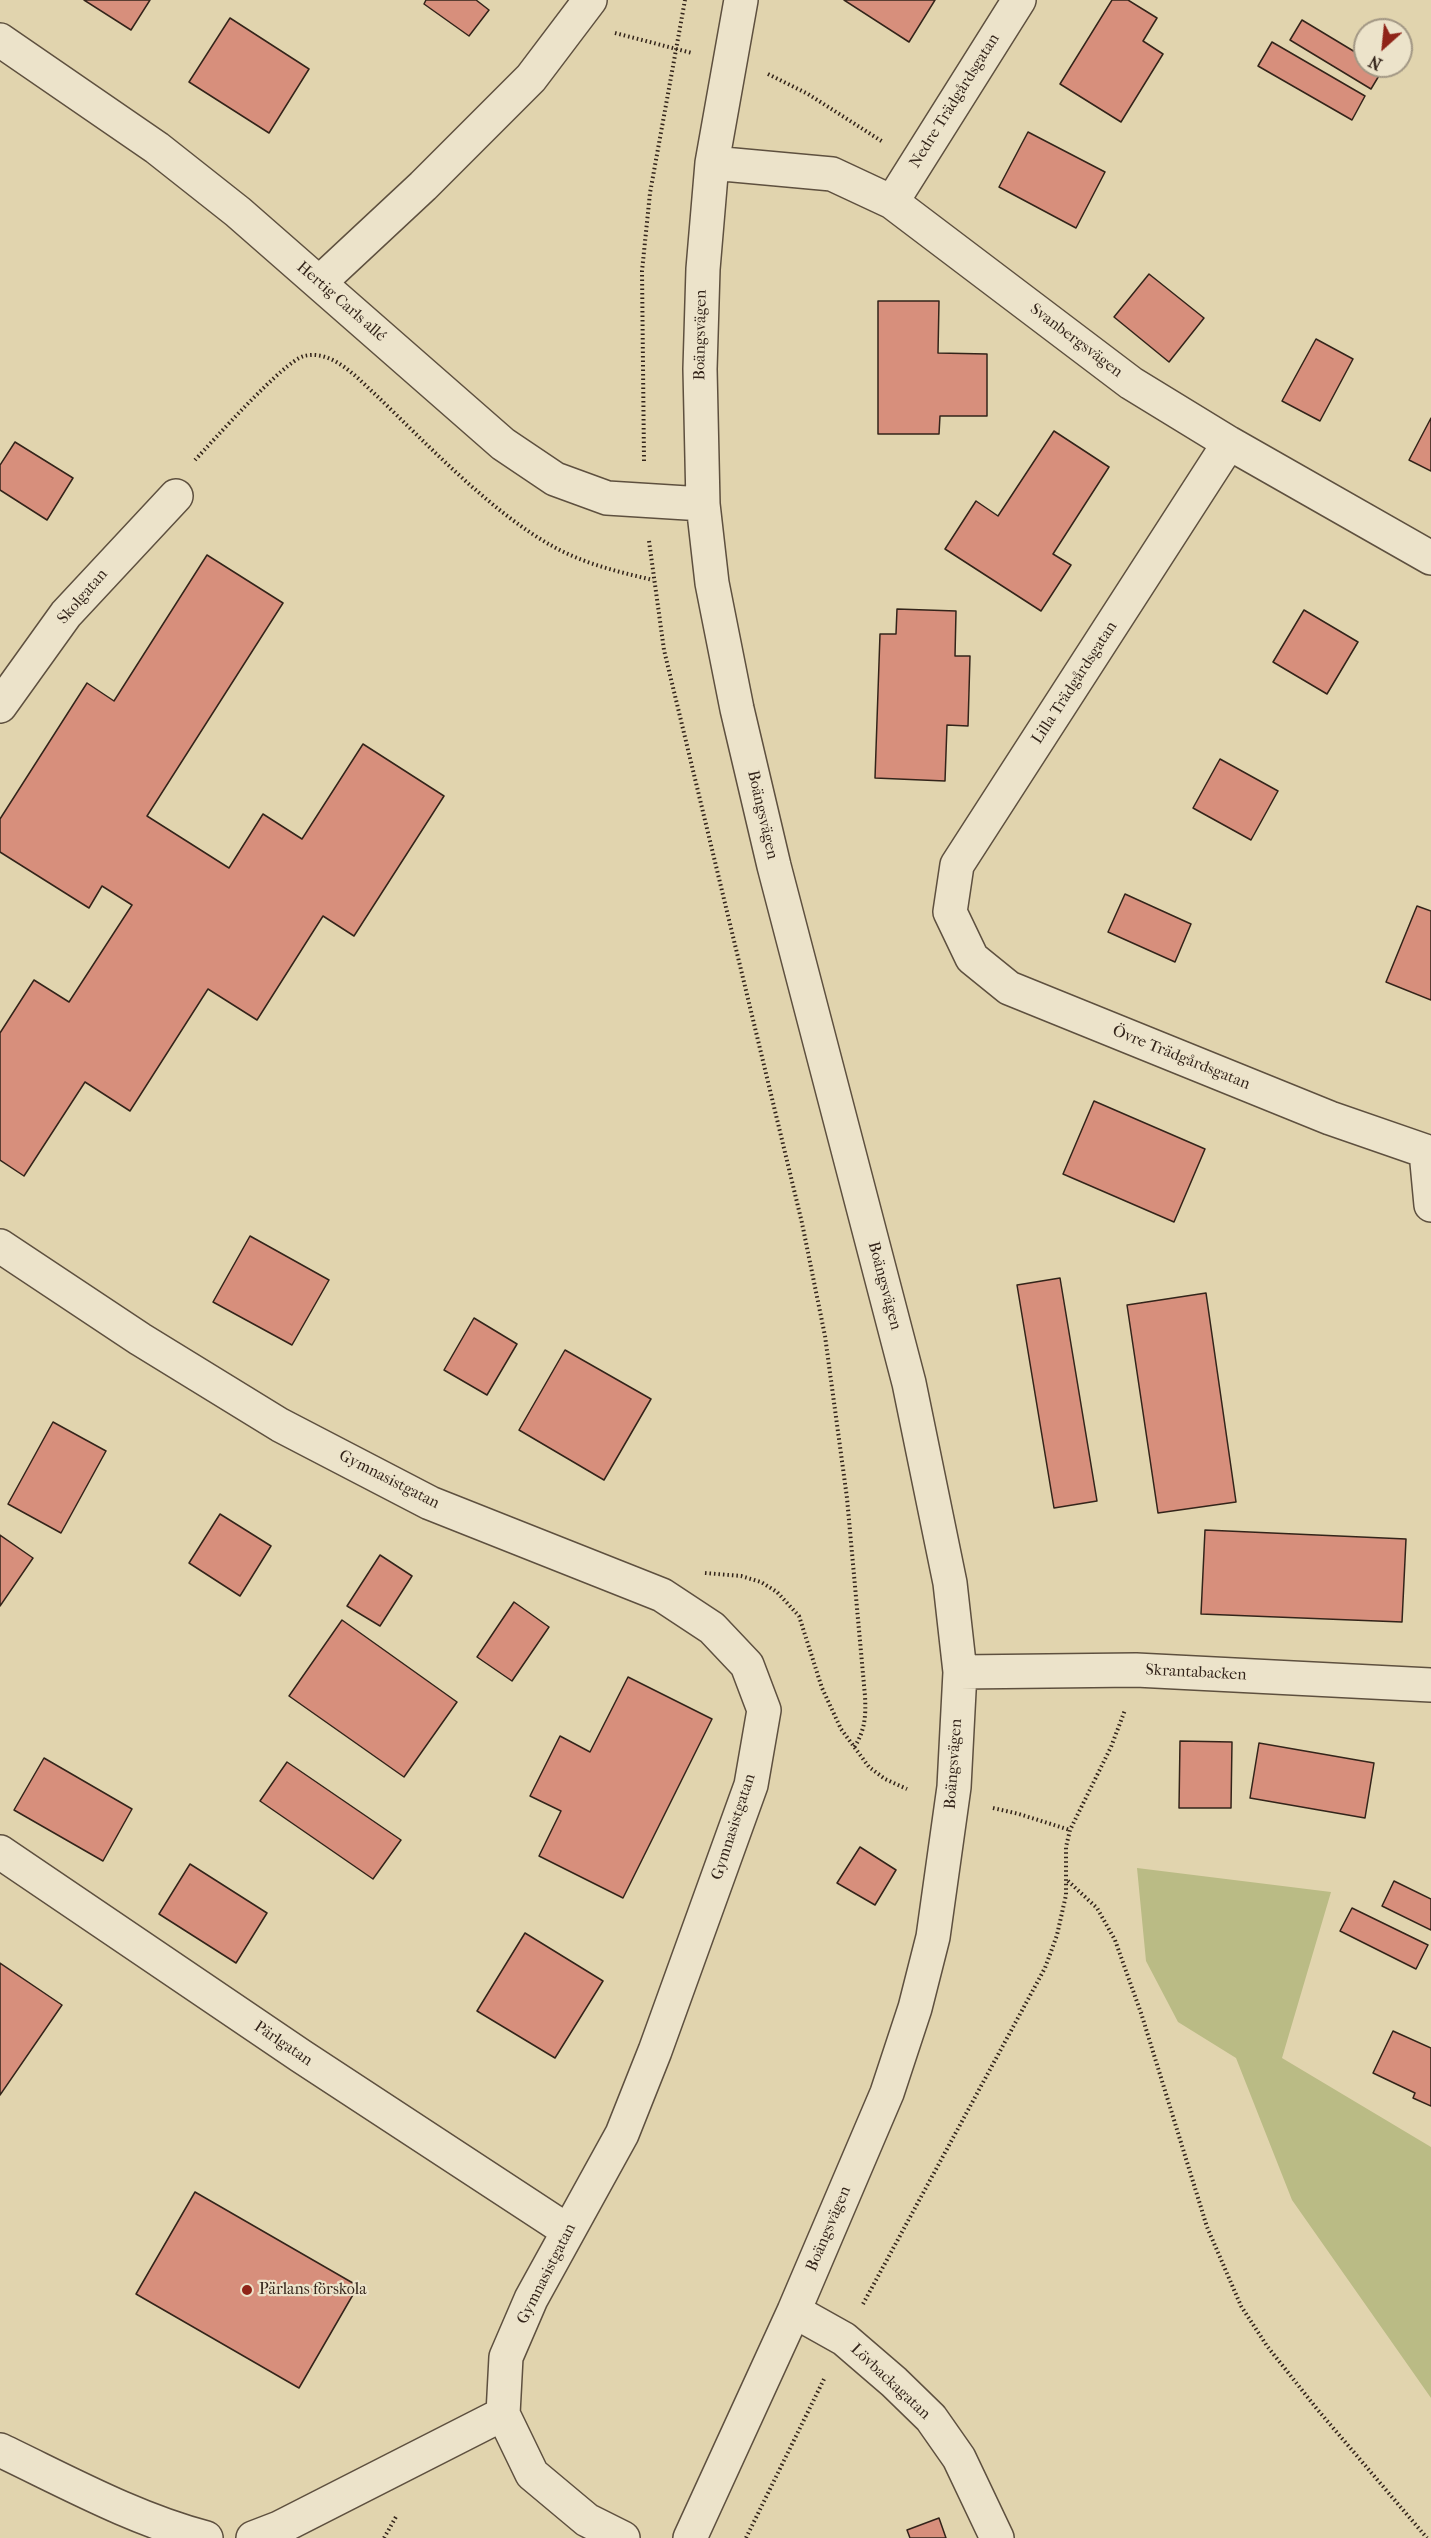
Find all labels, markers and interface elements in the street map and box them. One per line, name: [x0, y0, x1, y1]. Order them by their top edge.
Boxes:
north arrow: [1353, 18, 1413, 78]
street label: Nedre Trädgårdsgatan: [906, 30, 1004, 172]
text: N: [1366, 51, 1385, 74]
street label: Hertig Carls allé: [292, 258, 390, 346]
street label: Boängsvägen: [691, 290, 711, 380]
street label: Svanbergsvägen: [1026, 300, 1126, 382]
street label: Skolgatan: [54, 565, 112, 629]
street label: Lilla Trädgårdsgatan: [1028, 618, 1122, 748]
street label: Boängsvägen: [742, 769, 782, 861]
street label: Övre Trädgårdsgatan: [1109, 1022, 1253, 1094]
street label: Boängsvägen: [863, 1240, 905, 1332]
street label: Gymnasistgatan: [336, 1446, 442, 1514]
street label: Skrantabacken: [1145, 1661, 1247, 1685]
street label: Boängsvägen: [941, 1718, 967, 1810]
street label: Gymnasistgatan: [708, 1772, 760, 1882]
street label: Pärlgatan: [250, 2017, 316, 2071]
street label: Boängsvägen: [802, 2184, 856, 2274]
street label: Gymnasistgatan: [513, 2221, 581, 2327]
place label: Pärlans förskola: [259, 2280, 367, 2300]
marker: Pärlans förskola: [240, 2283, 254, 2297]
street label: Lövbackagatan: [846, 2340, 934, 2424]

